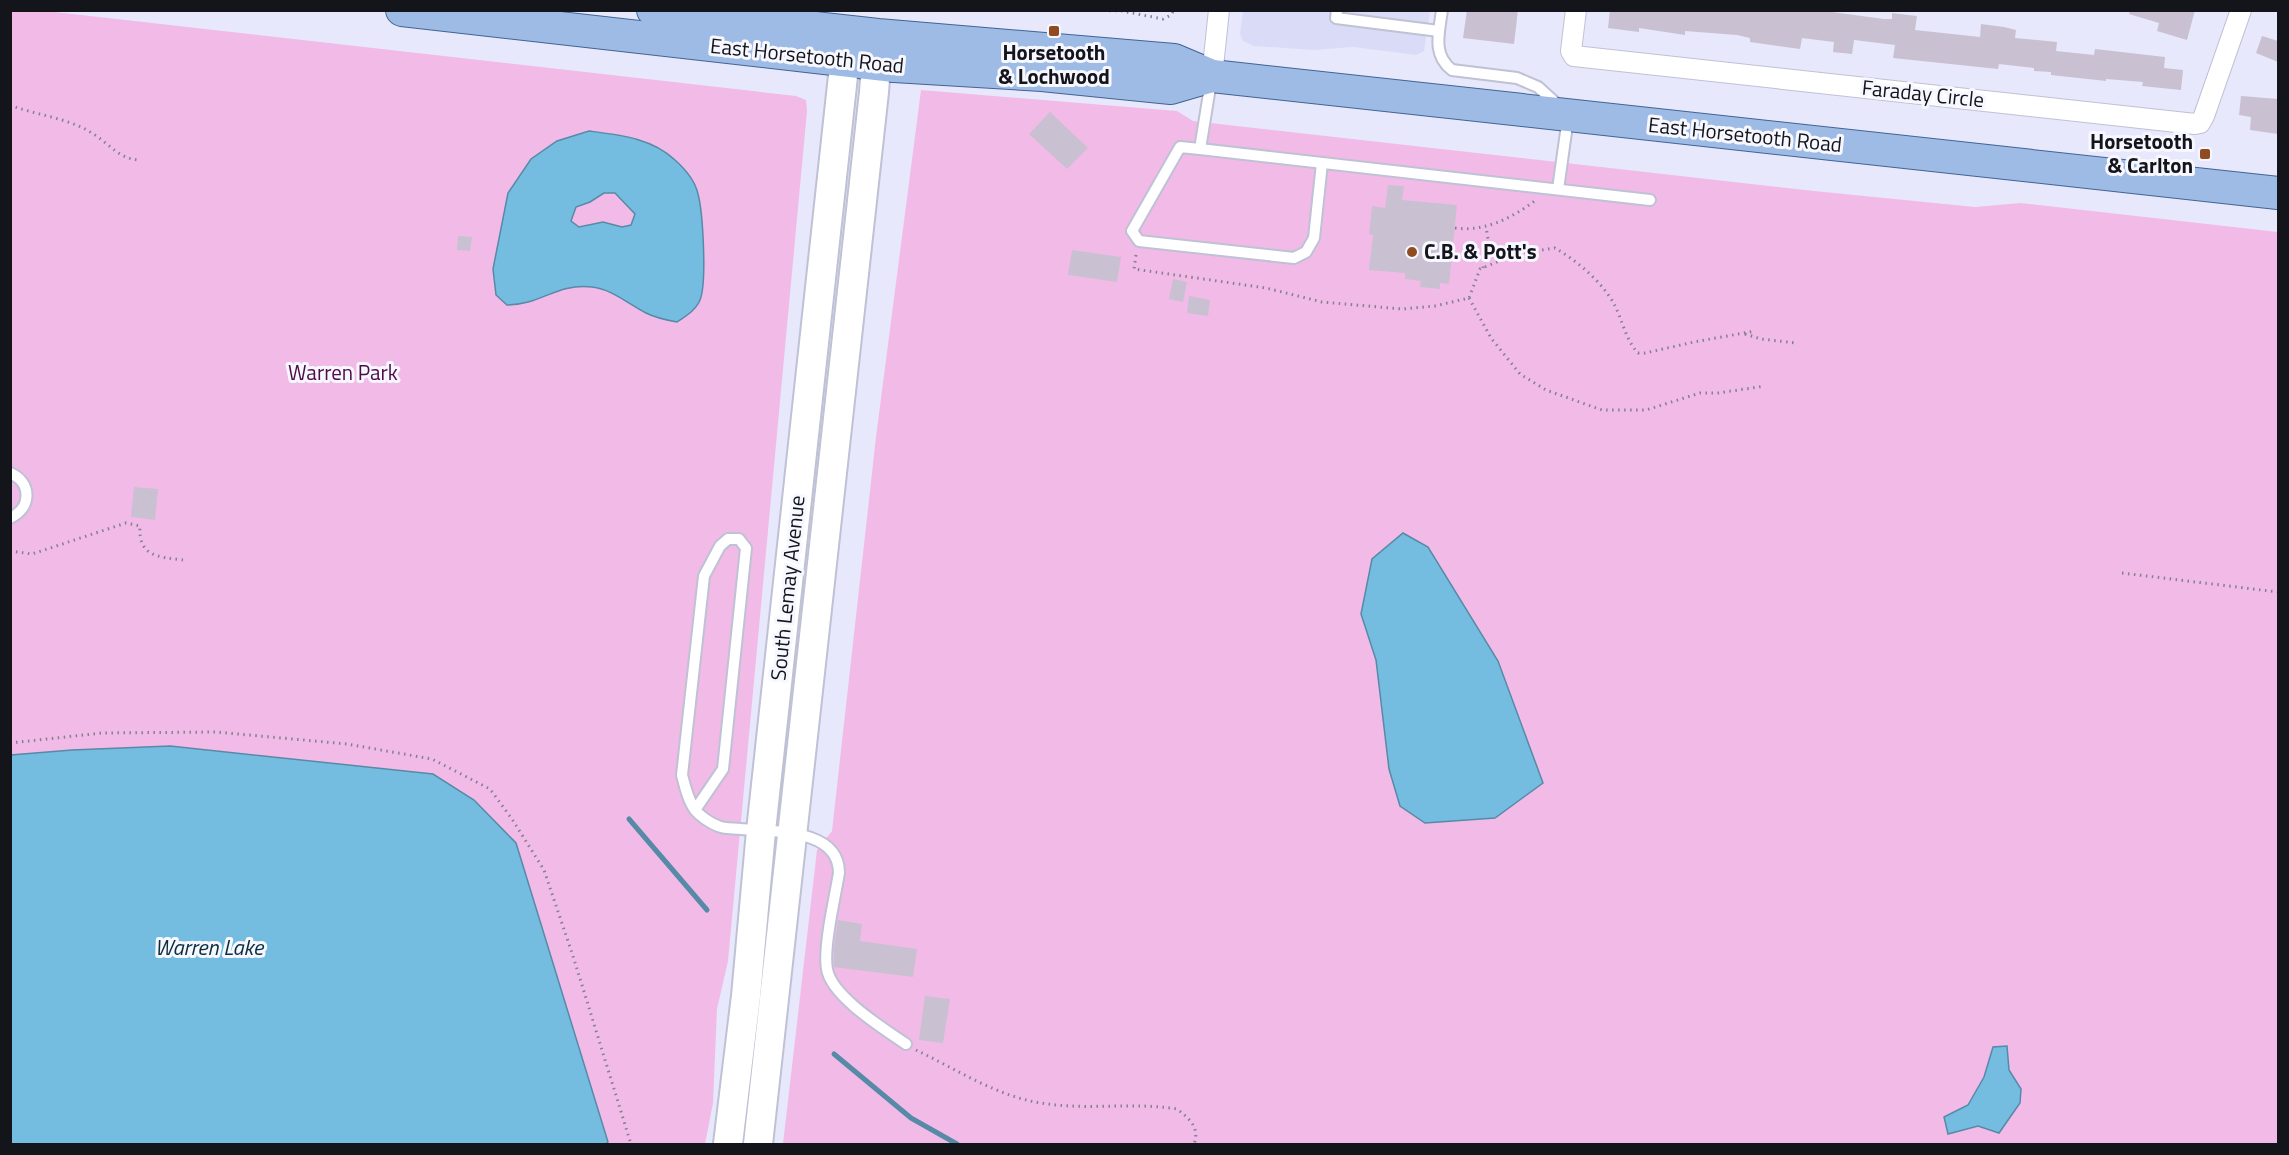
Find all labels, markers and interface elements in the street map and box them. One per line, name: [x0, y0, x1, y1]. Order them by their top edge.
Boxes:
marker: Horsetooth & Lochwood: [1047, 24, 1061, 38]
street label: East Horsetooth Road: [709, 29, 906, 81]
place label: Horsetooth & Lochwood: [998, 36, 1110, 92]
street label: Faraday Circle: [1860, 71, 1986, 115]
street label: East Horsetooth Road: [1647, 108, 1844, 160]
place label: Horsetooth & Carlton: [2090, 125, 2193, 181]
marker: Horsetooth & Carlton: [2198, 147, 2212, 161]
place label: C.B. & Pott's: [1424, 235, 1537, 267]
marker: C.B. & Pott's: [1405, 245, 1419, 259]
park label: Warren Park: [288, 356, 398, 388]
street label: South Lemay Avenue: [761, 494, 813, 682]
water label: Warren Lake: [155, 930, 265, 964]

